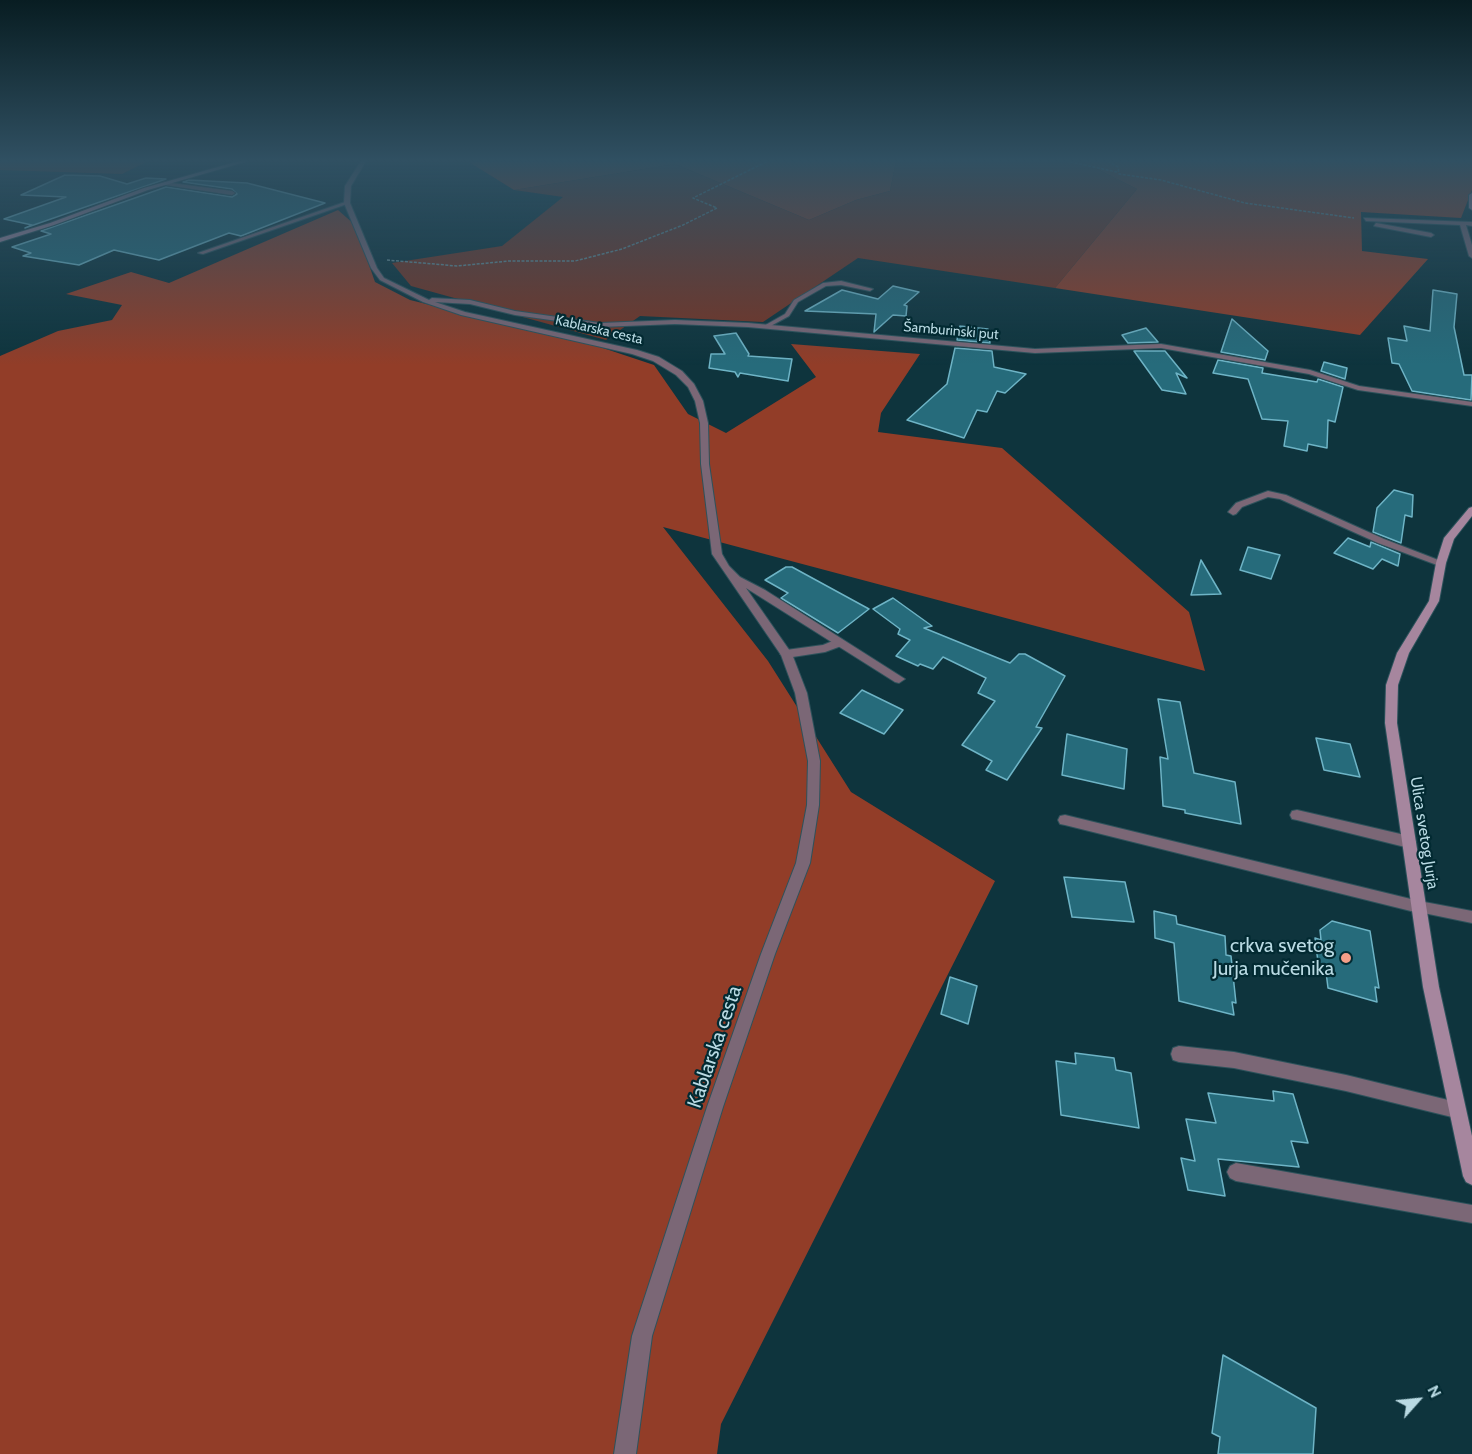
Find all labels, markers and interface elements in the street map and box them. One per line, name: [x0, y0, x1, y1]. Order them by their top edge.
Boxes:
street label: Kablarska cesta: [554, 312, 644, 348]
street label: Šamburinski put: [903, 318, 999, 344]
street label: Ulica svetog Jurja: [1406, 775, 1442, 891]
place label: crkva svetog Jurja mučenika: [1213, 934, 1334, 981]
marker: crkva svetog Jurja mučenika: [1339, 951, 1353, 965]
street label: Kablarska cesta: [683, 983, 747, 1111]
north arrow: [1388, 1370, 1448, 1430]
text: N: [1423, 1382, 1446, 1401]

